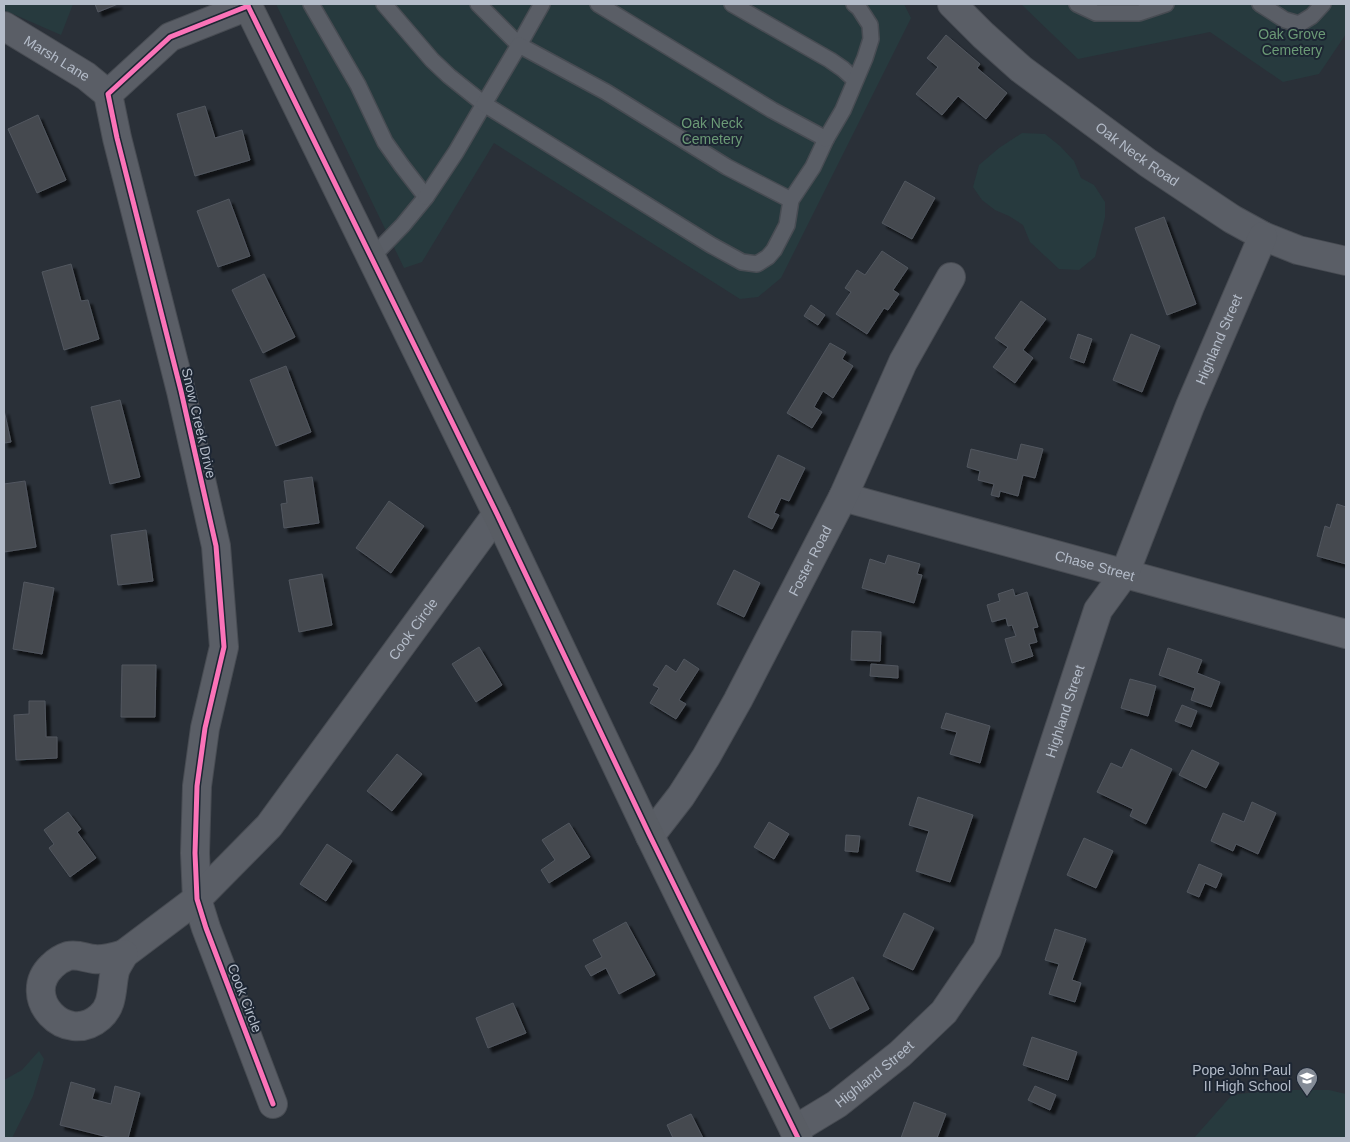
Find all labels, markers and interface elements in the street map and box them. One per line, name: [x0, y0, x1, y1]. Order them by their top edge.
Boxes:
park label: Oak Grove Cemetery: [1258, 26, 1326, 58]
street label: Marsh Lane: [21, 32, 93, 84]
park label: Oak Neck Cemetery: [681, 115, 744, 147]
street label: Oak Neck Road: [1092, 119, 1182, 189]
street label: Highland Street: [1192, 292, 1245, 387]
street label: Snow Creek Drive: [179, 366, 220, 480]
street label: Foster Road: [785, 523, 835, 599]
street label: Chase Street: [1053, 547, 1136, 584]
street label: Cook Circle: [385, 595, 441, 663]
street label: Highland Street: [1042, 663, 1088, 760]
street label: Cook Circle: [225, 961, 266, 1035]
street label: Highland Street: [832, 1037, 917, 1111]
place label: Pope John Paul II High School: [1192, 1062, 1291, 1094]
school or university icon: Pope John Paul II High School: [1295, 1066, 1319, 1097]

